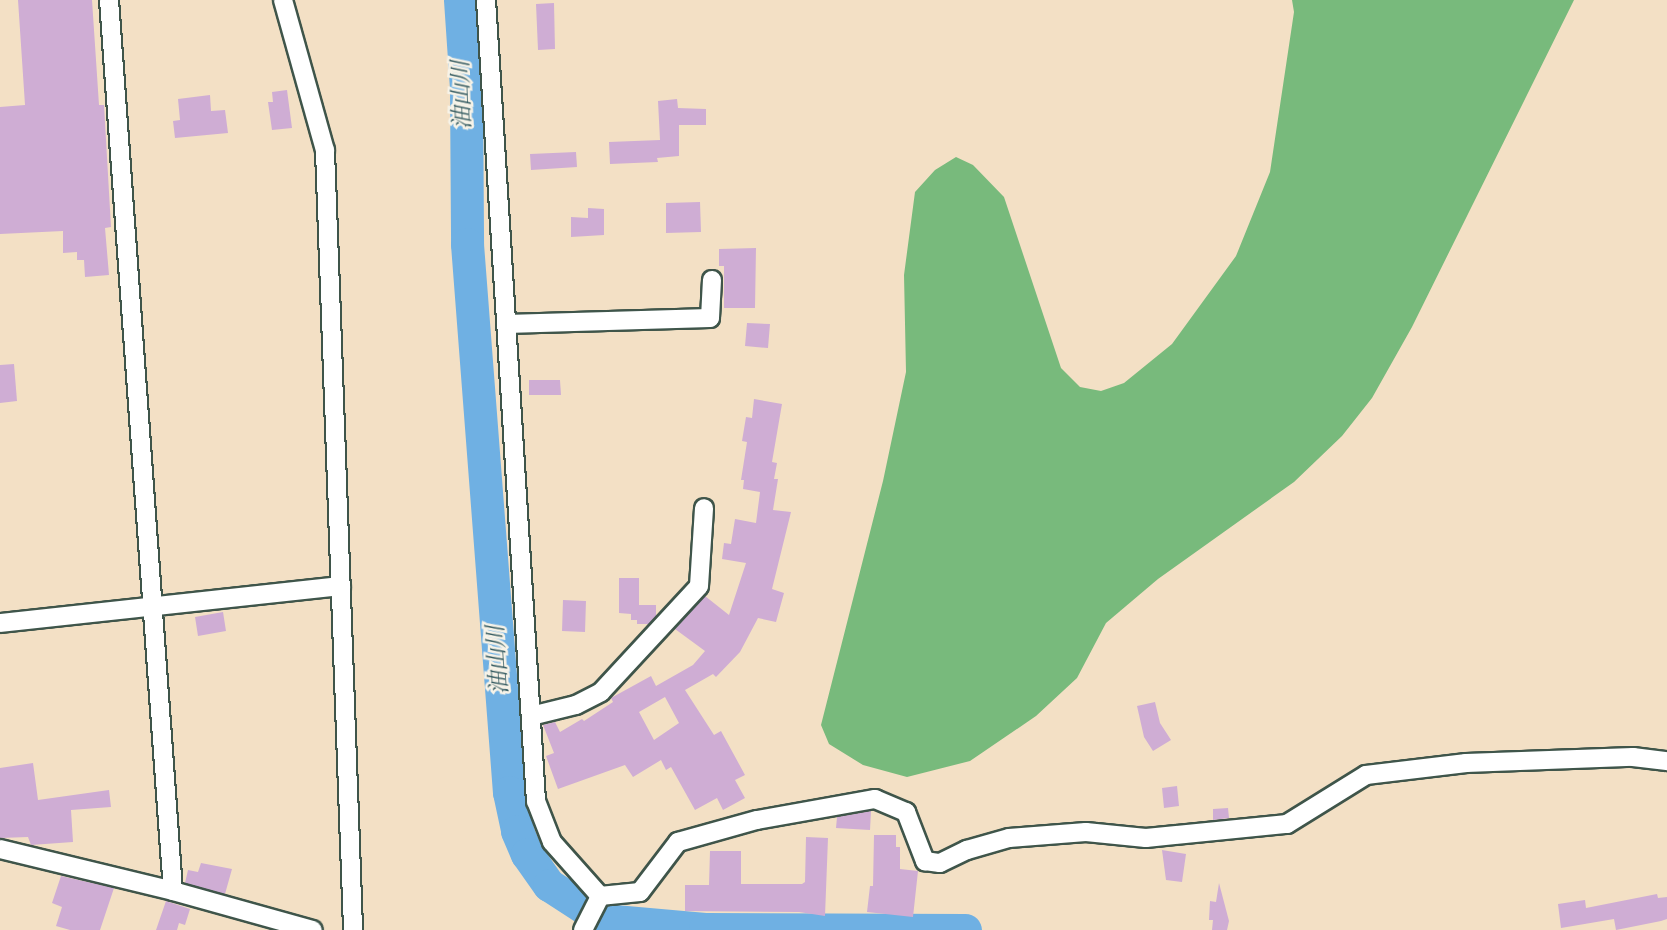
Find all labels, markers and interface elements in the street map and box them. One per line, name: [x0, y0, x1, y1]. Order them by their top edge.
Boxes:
water label: 油山川: [448, 60, 478, 130]
water label: 油山川: [483, 625, 515, 695]

